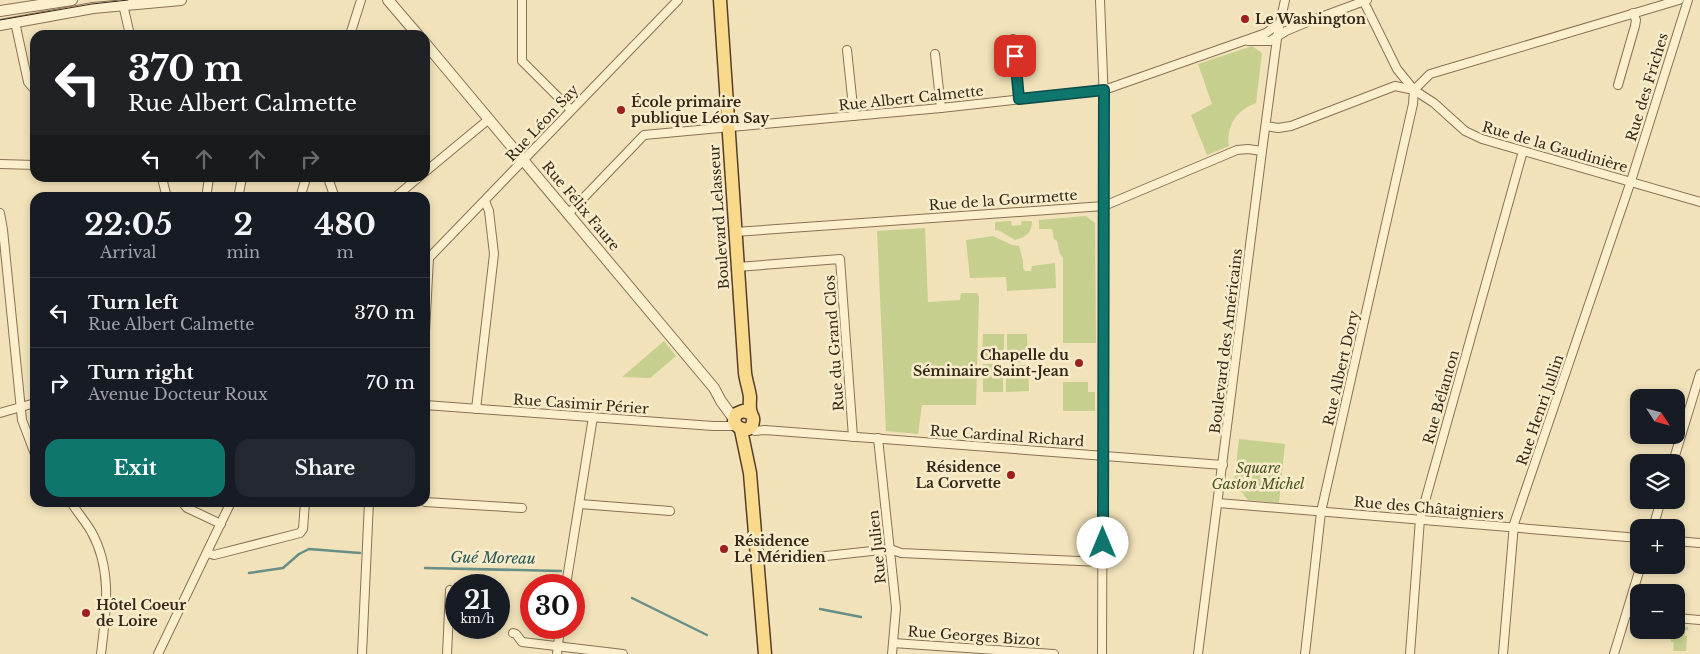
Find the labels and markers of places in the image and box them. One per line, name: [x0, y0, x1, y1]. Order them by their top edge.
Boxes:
place label: Le Washington: [1255, 10, 1366, 28]
marker: Le Washington: [1239, 13, 1251, 25]
pin: [994, 35, 1036, 77]
place label: École primaire publique Léon Say: [631, 93, 770, 127]
marker: École primaire publique Léon Say: [615, 104, 627, 116]
place label: Chapelle du Séminaire Saint-Jean: [913, 346, 1069, 380]
marker: Chapelle du Séminaire Saint-Jean: [1073, 357, 1085, 369]
place label: Résidence La Corvette: [915, 458, 1001, 492]
marker: Résidence La Corvette: [1005, 469, 1017, 481]
place label: Résidence Le Méridien: [734, 532, 826, 566]
marker: Résidence Le Méridien: [718, 543, 730, 555]
place label: Hôtel Coeur de Loire: [96, 596, 186, 630]
marker: Hôtel Coeur de Loire: [80, 607, 92, 619]

